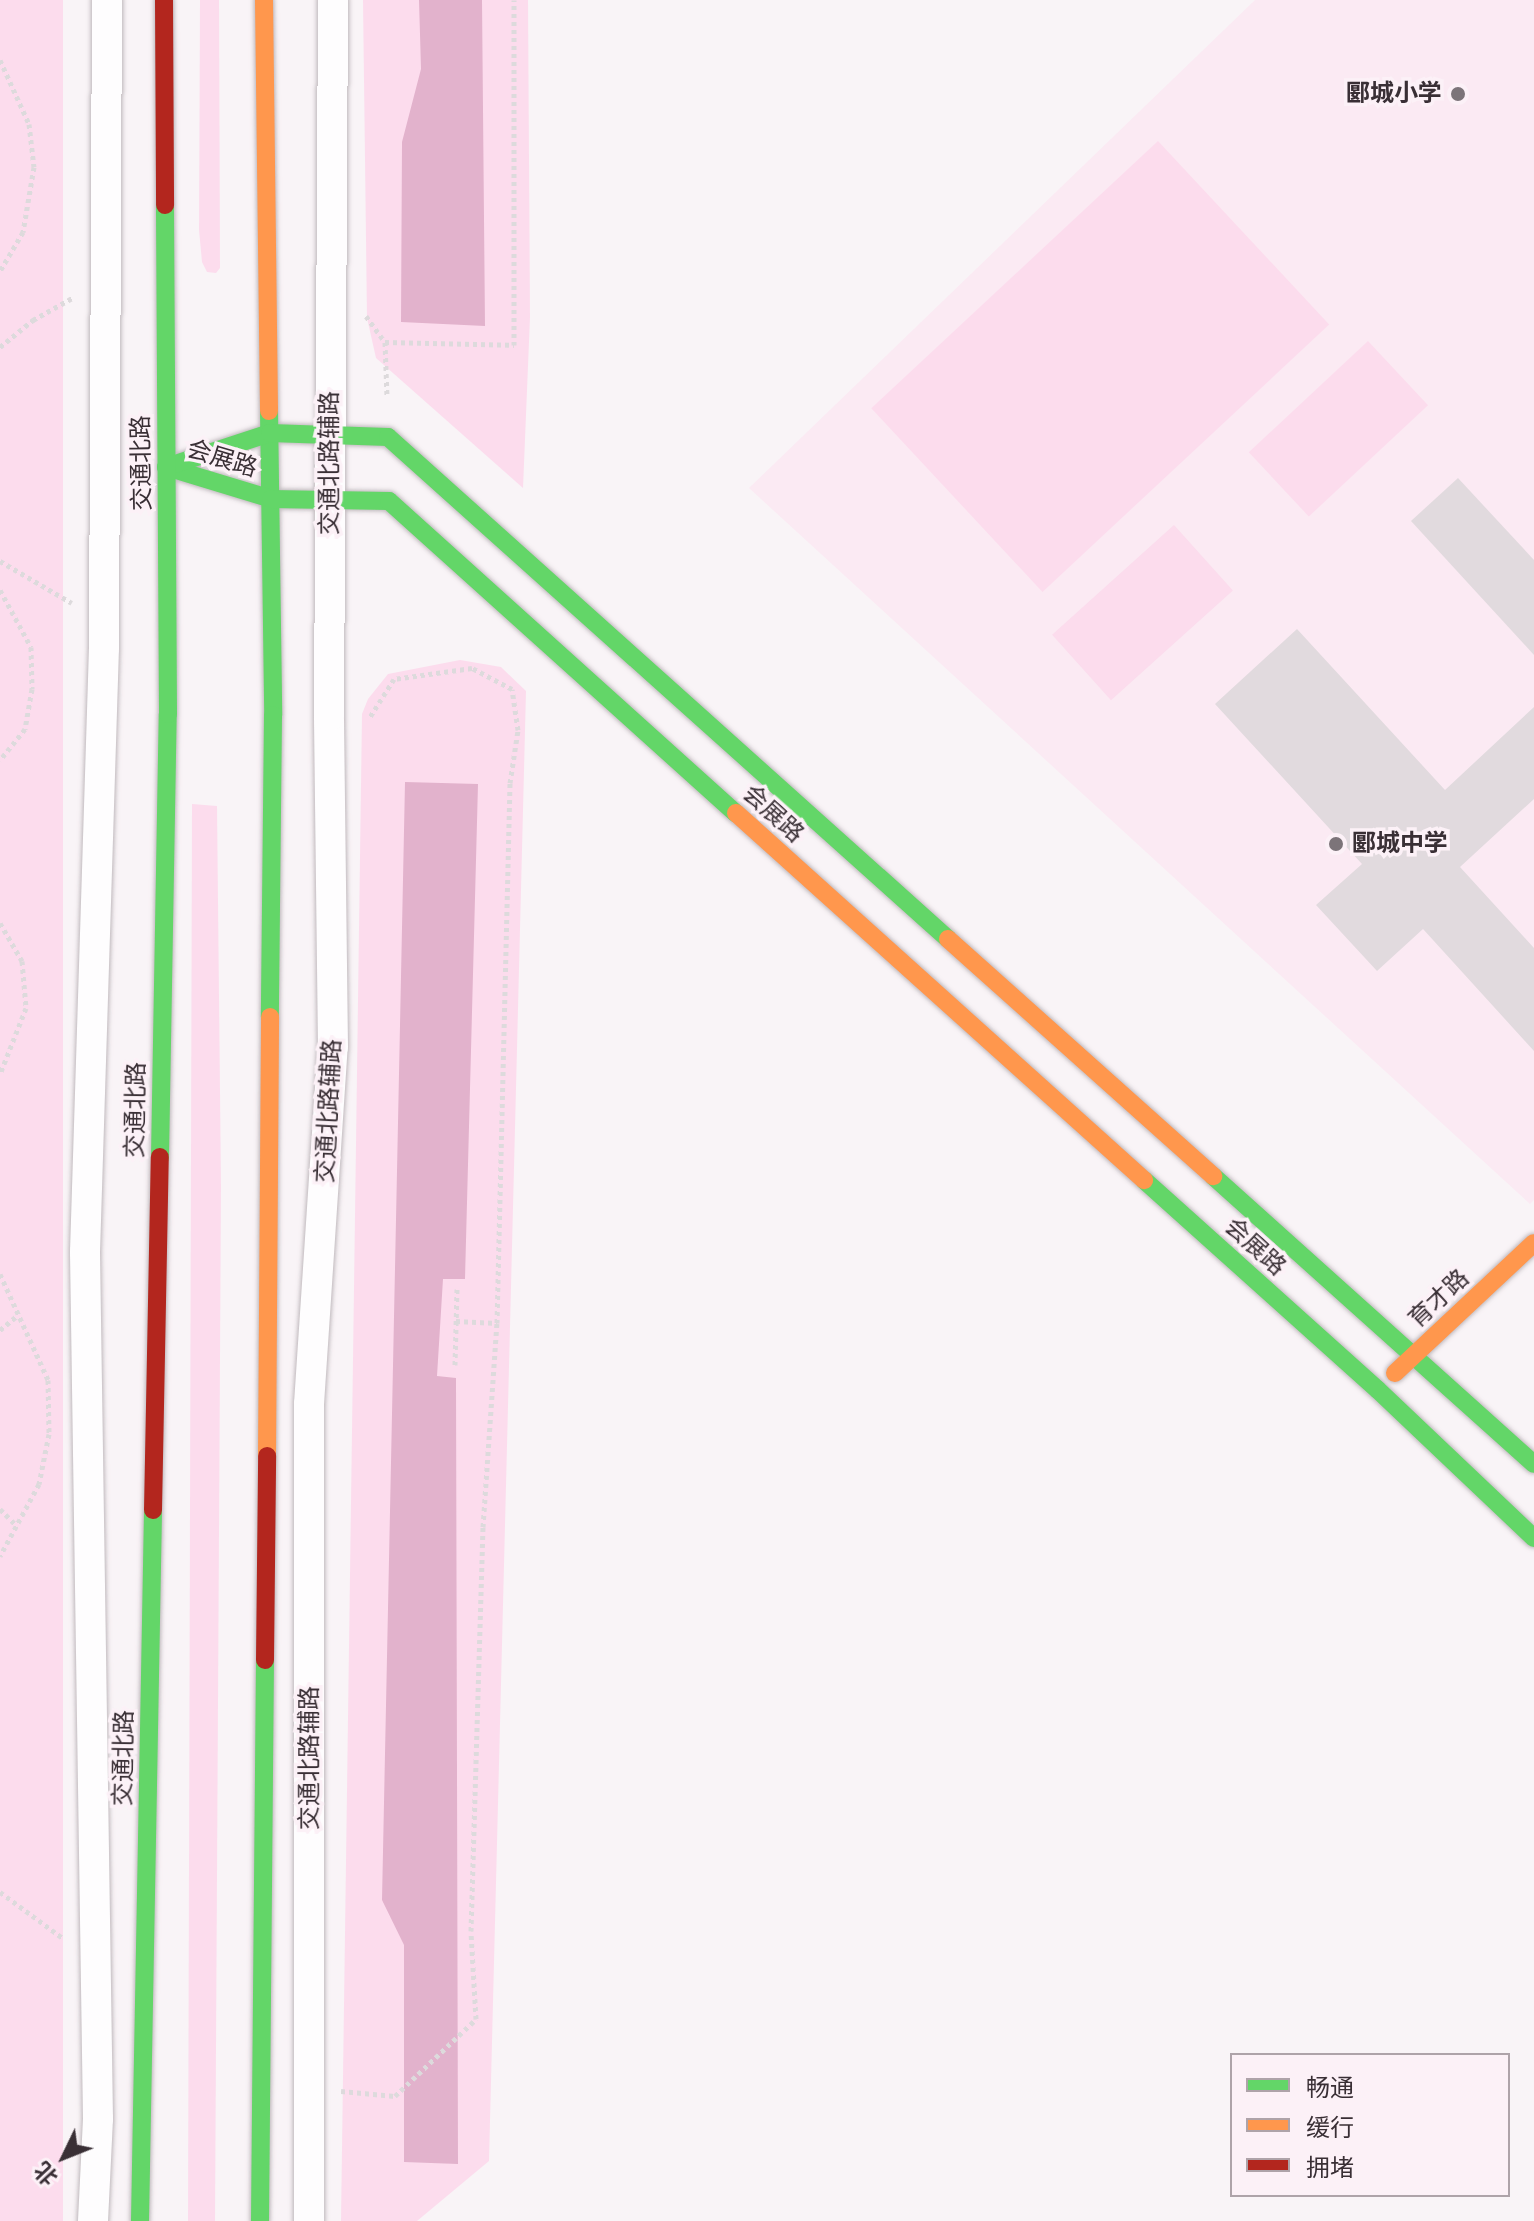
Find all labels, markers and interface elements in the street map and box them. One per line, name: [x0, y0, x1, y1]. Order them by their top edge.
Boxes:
place label: 郾城小学: [1346, 80, 1442, 108]
marker: 郾城小学: [1449, 85, 1467, 103]
street label: 交通北路辅路: [316, 391, 344, 535]
street label: 交通北路: [127, 415, 157, 511]
street label: 会展路: [183, 435, 261, 483]
street label: 会展路: [737, 779, 809, 849]
place label: 郾城中学: [1352, 830, 1448, 858]
marker: 郾城中学: [1327, 835, 1345, 853]
street label: 交通北路辅路: [311, 1038, 347, 1184]
street label: 交通北路: [121, 1062, 151, 1158]
street label: 会展路: [1219, 1212, 1291, 1282]
street label: 育才路: [1403, 1264, 1475, 1334]
street label: 交通北路辅路: [296, 1686, 324, 1830]
street label: 交通北路: [109, 1710, 139, 1806]
legend: [1230, 2053, 1510, 2197]
text: 畅通: [1306, 2074, 1354, 2102]
text: 缓行: [1306, 2114, 1354, 2142]
north arrow: [24, 2117, 104, 2197]
text: 拥堵: [1306, 2154, 1354, 2182]
text: 北: [29, 2157, 63, 2190]

